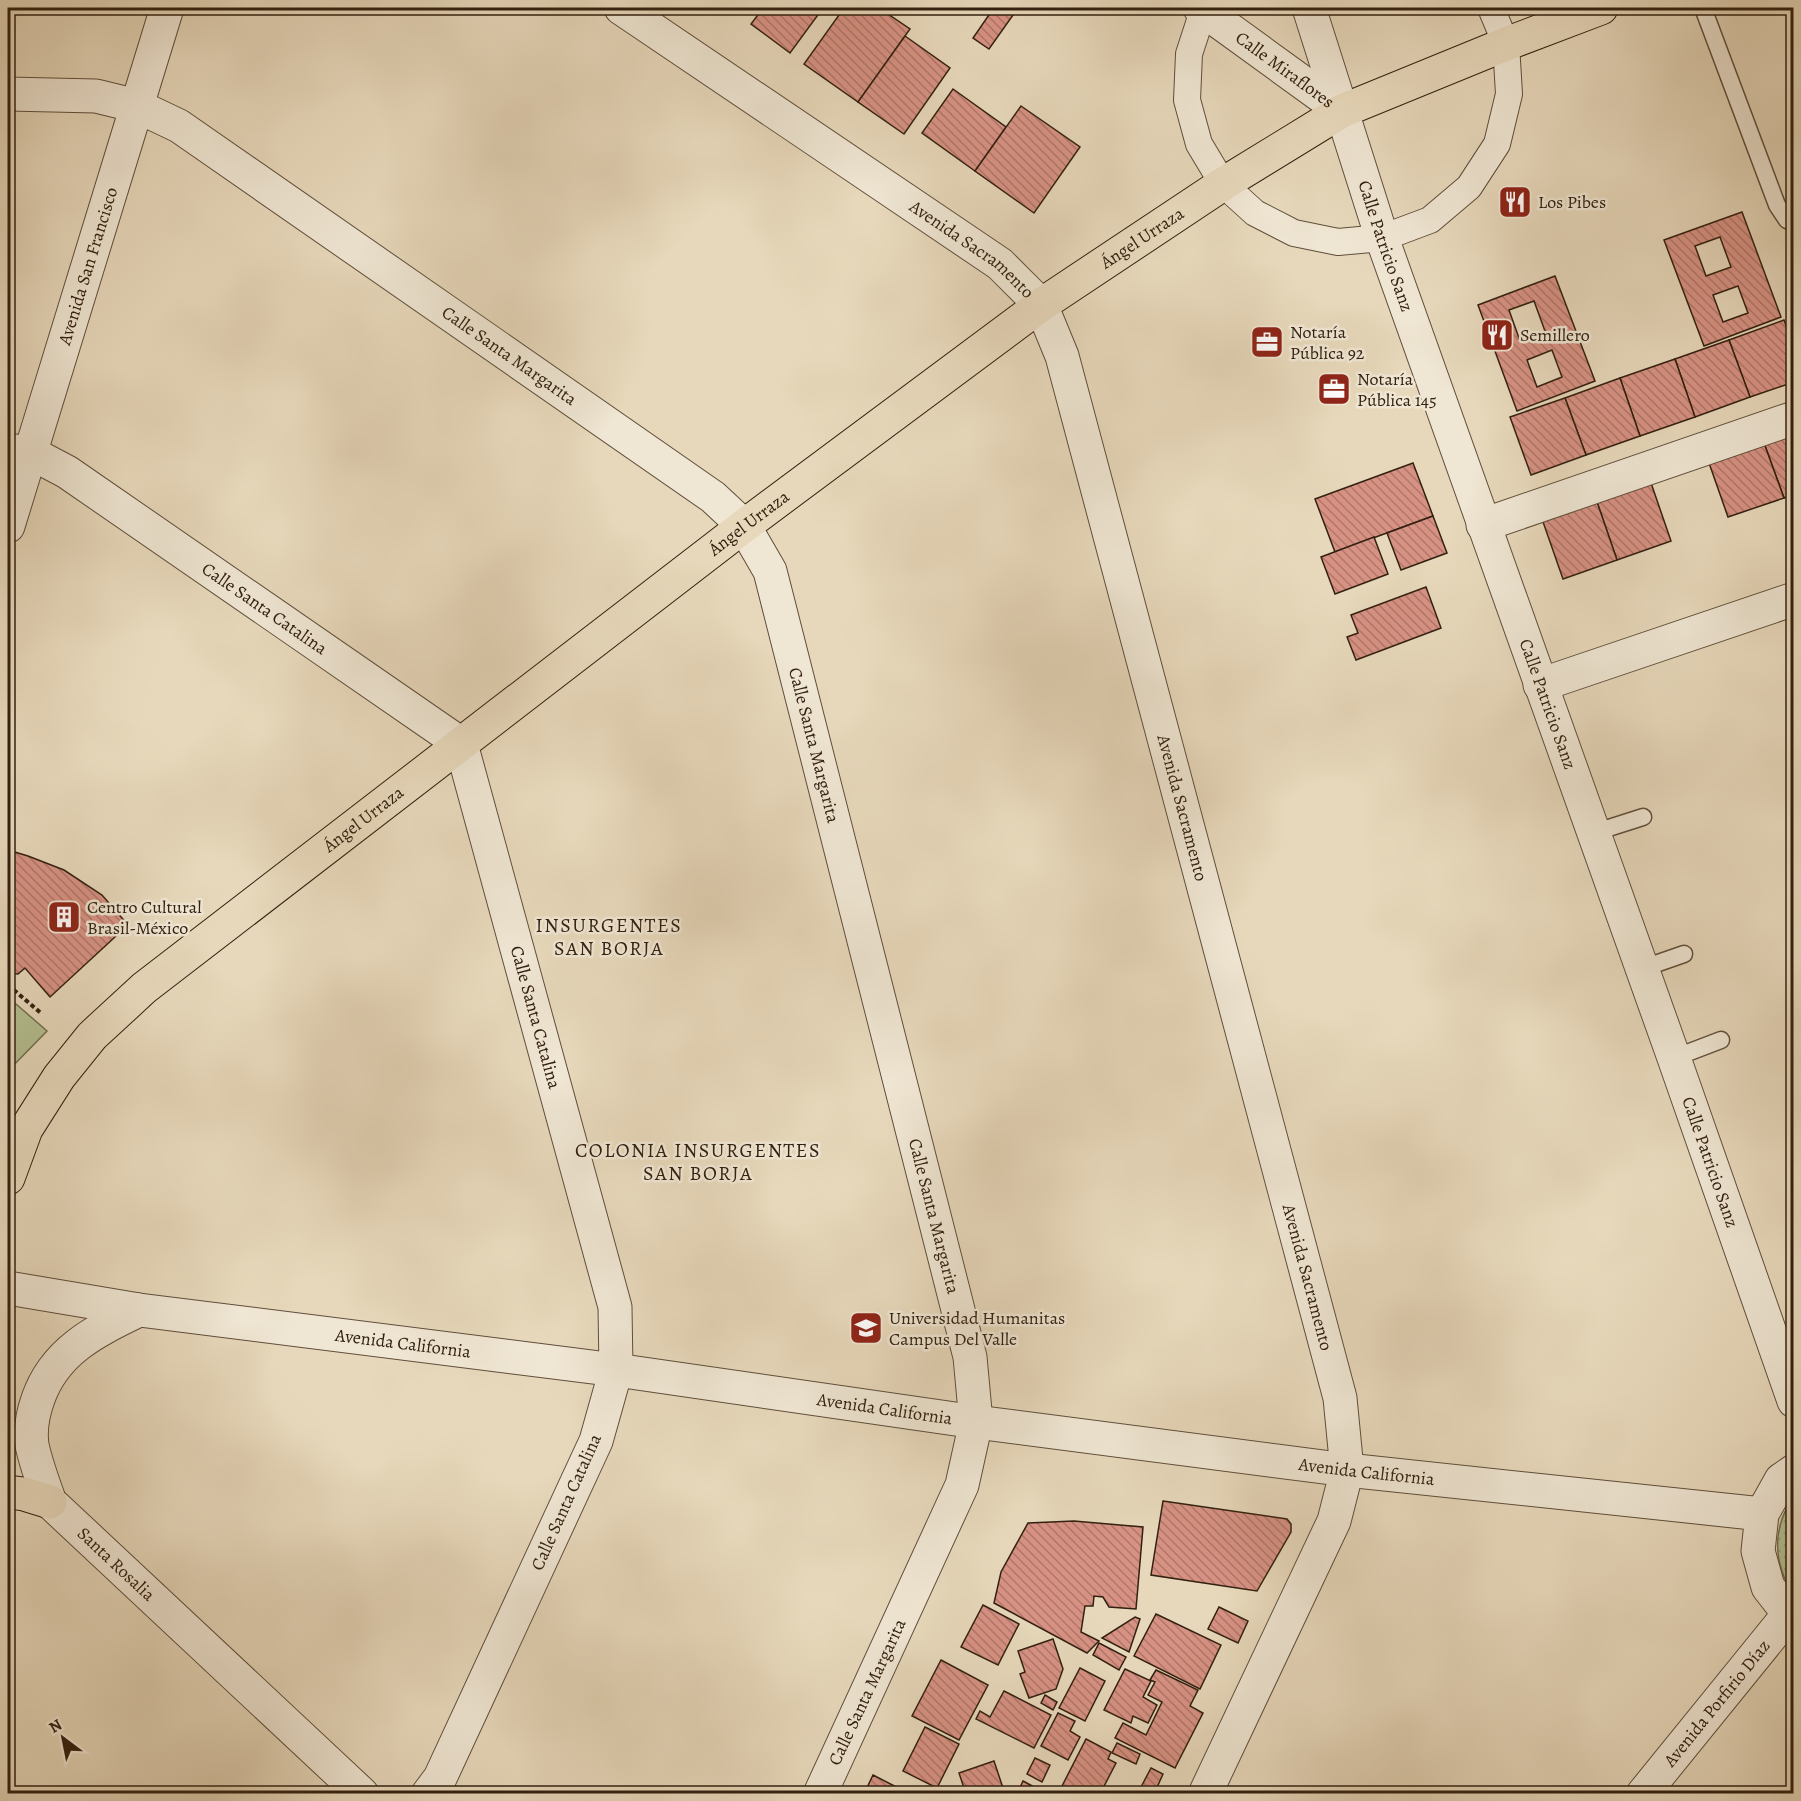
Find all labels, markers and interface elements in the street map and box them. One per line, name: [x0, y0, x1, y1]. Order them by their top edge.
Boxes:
street label: Calle Miraflores: [1231, 26, 1339, 114]
street label: Calle Patricio Sanz: [1352, 177, 1419, 315]
street label: Avenida San Francisco: [52, 184, 123, 349]
restaurant icon: Los Pibes: [1497, 184, 1533, 220]
place label: Los Pibes: [1538, 190, 1606, 214]
street label: Avenida Sacramento: [904, 194, 1040, 304]
street label: Ángel Urraza: [1095, 201, 1189, 275]
street label: Calle Santa Margarita: [437, 300, 582, 411]
restaurant icon: Semillero: [1479, 317, 1515, 353]
place label: Notaría Pública 92: [1290, 320, 1365, 365]
place label: Semillero: [1520, 323, 1590, 347]
office icon: Notaría Pública 92: [1249, 324, 1285, 360]
place label: Notaría Pública 145: [1357, 367, 1437, 412]
office icon: Notaría Pública 145: [1316, 371, 1352, 407]
street label: Ángel Urraza: [702, 484, 795, 562]
street label: Calle Santa Catalina: [197, 557, 333, 660]
street label: Calle Patricio Sanz: [1514, 635, 1582, 773]
street label: Calle Santa Margarita: [783, 665, 846, 826]
street label: Avenida Sacramento: [1151, 731, 1214, 884]
street label: Ángel Urraza: [317, 780, 409, 858]
place label: Centro Cultural Brasil-México: [87, 895, 202, 940]
building icon: Centro Cultural Brasil-México: [46, 899, 82, 935]
district label: INSURGENTES SAN BORJA: [536, 912, 682, 962]
street label: Calle Santa Catalina: [505, 943, 567, 1092]
street label: Calle Patricio Sanz: [1676, 1093, 1744, 1231]
street label: Calle Santa Margarita: [903, 1136, 966, 1297]
district label: COLONIA INSURGENTES SAN BORJA: [575, 1137, 821, 1187]
street label: Avenida Sacramento: [1277, 1200, 1339, 1353]
place label: Universidad Humanitas Campus Del Valle: [889, 1306, 1065, 1351]
school or university icon: Universidad Humanitas Campus Del Valle: [848, 1310, 884, 1346]
street label: Avenida California: [333, 1323, 473, 1364]
street label: Avenida California: [814, 1387, 955, 1431]
street label: Calle Santa Catalina: [525, 1429, 607, 1574]
street label: Avenida California: [1296, 1452, 1436, 1491]
street label: Santa Rosalia: [72, 1522, 161, 1607]
street label: Calle Santa Margarita: [822, 1614, 912, 1769]
street label: Avenida Porfirio Díaz: [1657, 1635, 1775, 1772]
north arrow: [33, 1708, 93, 1768]
text: N: [45, 1714, 67, 1739]

